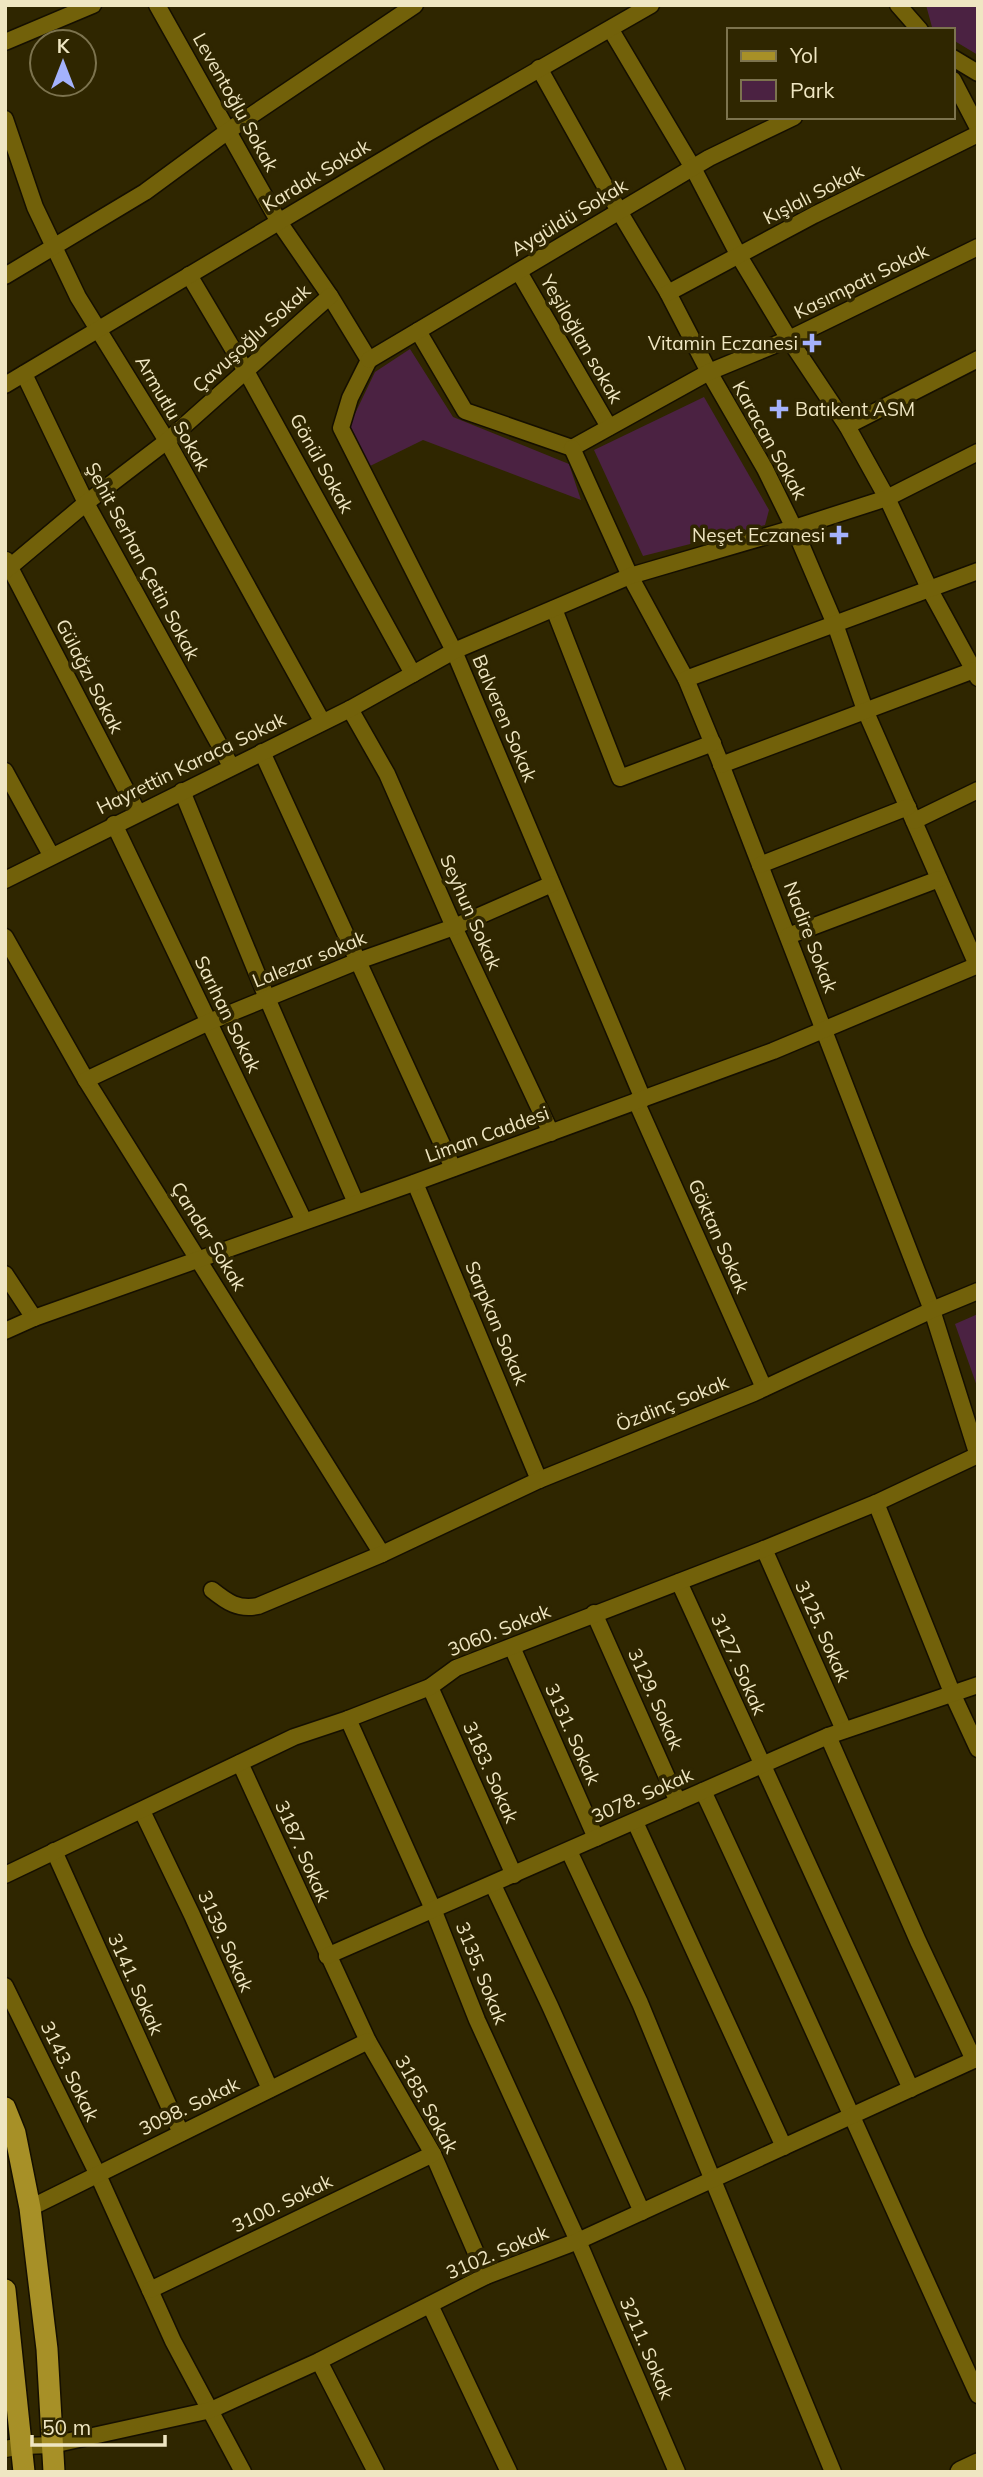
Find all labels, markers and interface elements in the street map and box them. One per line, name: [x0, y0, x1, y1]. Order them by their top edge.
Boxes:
north arrow: [28, 28, 98, 98]
legend: [727, 28, 955, 119]
street label: Leventoğlu Sokak: [188, 29, 284, 176]
text: K: [57, 34, 71, 58]
text: Yol: [789, 42, 818, 68]
text: Park: [790, 77, 834, 103]
street label: Kardak Sokak: [258, 133, 374, 217]
street label: Kışlalı Sokak: [759, 158, 867, 230]
street label: Aygüldü Sokak: [507, 173, 632, 261]
street label: Kasımpatı Sokak: [790, 238, 932, 324]
street label: Yeşiloğlan sokak: [535, 270, 629, 408]
street label: Çavuşoğlu Sokak: [187, 278, 315, 397]
place label: Vitamin Eczanesi: [648, 331, 798, 355]
marker: Vitamin Eczanesi: [804, 335, 820, 351]
street label: Armutlu Sokak: [130, 351, 216, 475]
street label: Karacan Sokak: [727, 376, 813, 504]
place label: Batıkent ASM: [795, 397, 915, 421]
marker: Batıkent ASM: [769, 399, 789, 419]
street label: Gönül Sokak: [285, 409, 359, 517]
street label: Şehit Serhan Çetin Sokak: [81, 458, 205, 664]
place label: Neşet Eczanesi: [692, 523, 825, 547]
marker: Neşet Eczanesi: [831, 527, 847, 543]
street label: Gülağzı Sokak: [51, 615, 129, 737]
street label: Balveren Sokak: [467, 651, 543, 785]
street label: Hayrettin Karaca Sokak: [92, 707, 290, 819]
street label: Seyhun Sokak: [435, 851, 507, 974]
street label: Nadire Sokak: [779, 878, 843, 996]
street label: Lalezar sokak: [249, 925, 370, 993]
street label: Sarıhan Sokak: [189, 952, 267, 1076]
street label: Liman Caddesi: [422, 1100, 552, 1168]
street label: Göktan Sokak: [683, 1175, 755, 1297]
street label: Çandar Sokak: [166, 1177, 252, 1295]
street label: Sarpkan Sokak: [460, 1257, 534, 1389]
street label: Özdinç Sokak: [612, 1369, 732, 1436]
street label: 3125. Sokak: [790, 1577, 856, 1686]
street label: 3060. Sokak: [444, 1598, 554, 1661]
street label: 3127. Sokak: [706, 1610, 772, 1719]
street label: 3129. Sokak: [623, 1645, 689, 1754]
street label: 3131. Sokak: [540, 1680, 606, 1789]
street label: 3183. Sokak: [458, 1718, 524, 1827]
street label: 3078. Sokak: [588, 1762, 697, 1828]
street label: 3187. Sokak: [270, 1797, 336, 1906]
street label: 3139. Sokak: [193, 1887, 259, 1996]
street label: 3135. Sokak: [451, 1918, 514, 2028]
street label: 3141. Sokak: [103, 1930, 169, 2039]
street label: 3143. Sokak: [35, 2017, 105, 2125]
street label: 3185. Sokak: [390, 2051, 464, 2157]
street label: 3098. Sokak: [135, 2071, 243, 2141]
street label: 3100. Sokak: [228, 2168, 336, 2238]
street label: 3102. Sokak: [442, 2220, 552, 2284]
street label: 3211. Sokak: [615, 2293, 679, 2403]
scale bar: [32, 2404, 164, 2448]
text: 50 m: [42, 2414, 91, 2440]

